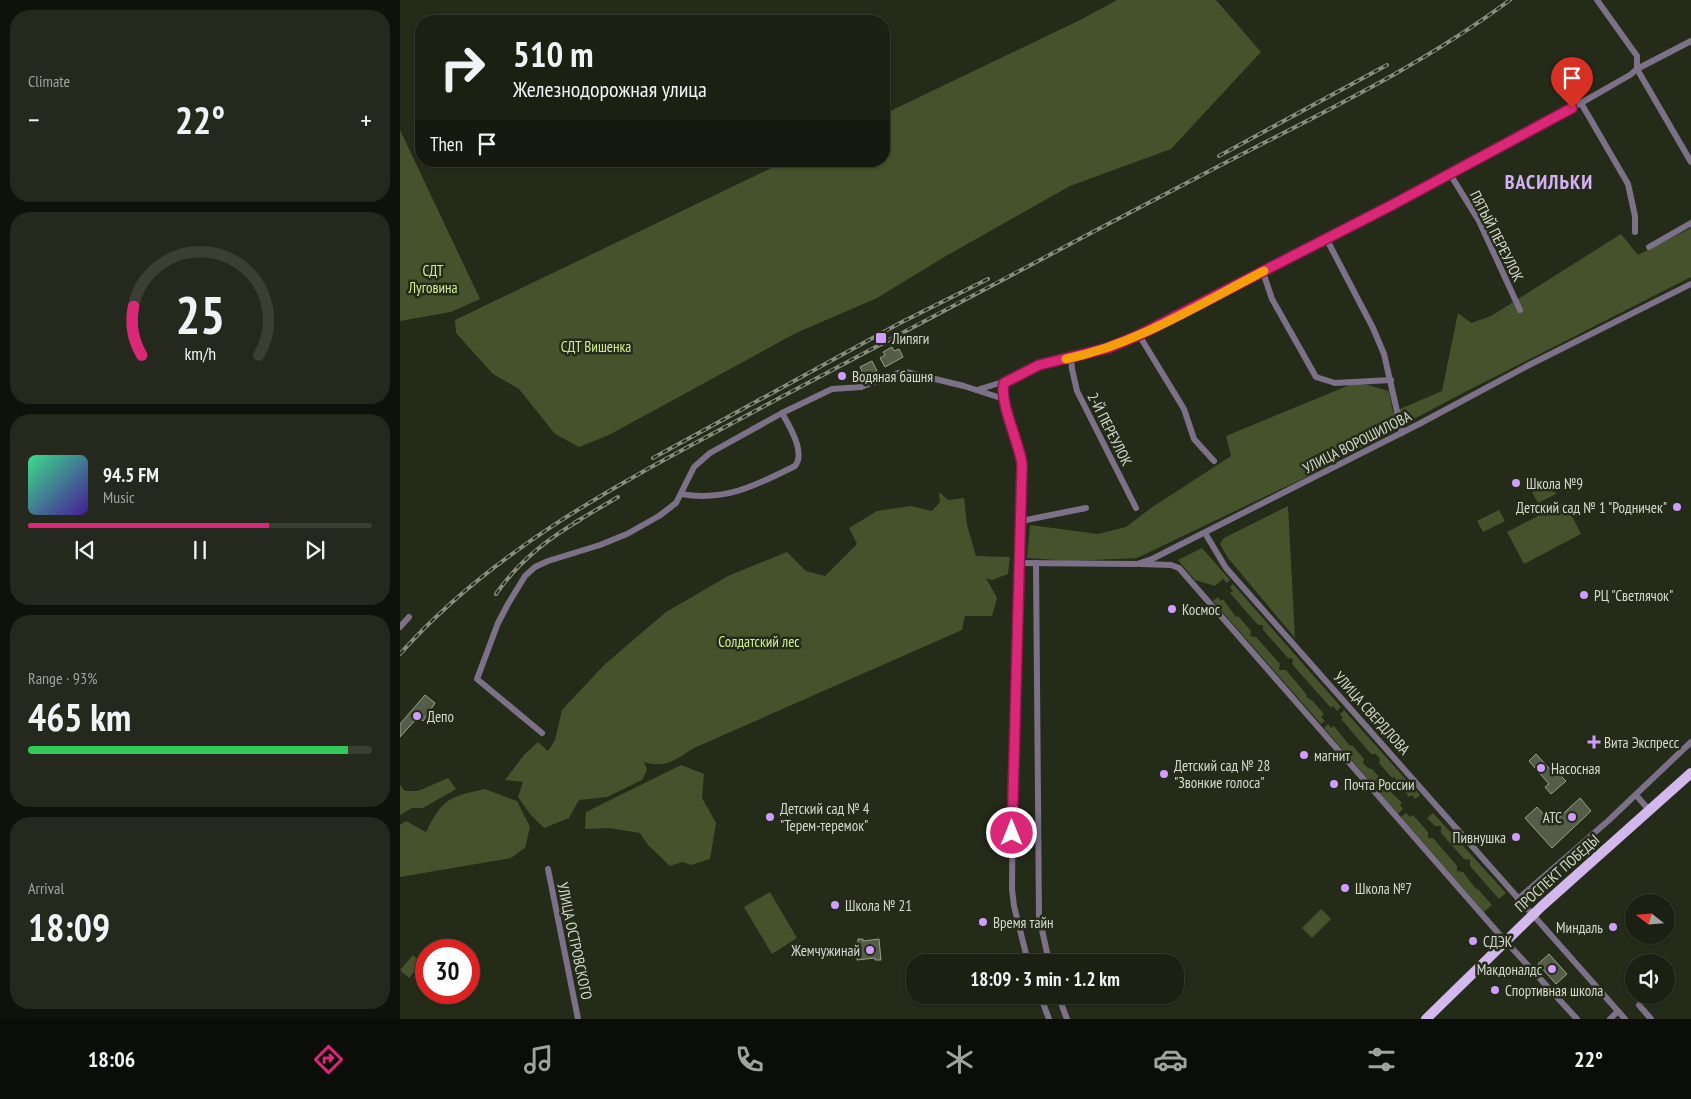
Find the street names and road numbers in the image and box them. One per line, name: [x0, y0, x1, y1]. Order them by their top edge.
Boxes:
street label: ПЯТЫЙ ПЕРЕУЛОК: [1466, 187, 1528, 285]
street label: 2-Й ПЕРЕУЛОК: [1083, 389, 1137, 469]
street label: УЛИЦА ВОРОШИЛОВА: [1300, 406, 1415, 477]
street label: УЛИЦА СВЕРДЛОВА: [1330, 668, 1415, 759]
street label: ПРОСПЕКТ ПОБЕДЫ: [1511, 830, 1603, 916]
street label: УЛИЦА ОСТРОВСКОГО: [553, 881, 597, 1001]

